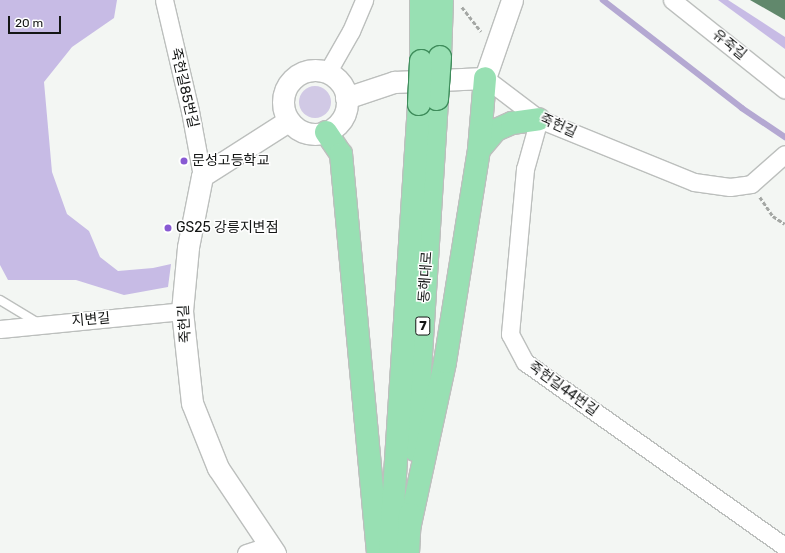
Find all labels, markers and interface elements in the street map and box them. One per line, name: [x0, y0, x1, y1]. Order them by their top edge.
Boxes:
scale bar: [10, 8, 63, 34]
text: 20 m: [15, 16, 43, 30]
street label: 유죽길: [709, 26, 749, 64]
street label: 죽헌길85번길: [167, 46, 201, 130]
street label: 죽헌길: [537, 110, 579, 142]
place label: 문성고등학교: [192, 153, 269, 169]
marker: 문성고등학교: [179, 156, 189, 166]
place label: GS25 강릉지변점: [176, 220, 279, 236]
marker: GS25 강릉지변점: [163, 223, 173, 233]
street label: 동해대로: [416, 251, 436, 303]
street label: 죽헌길: [176, 304, 194, 344]
street label: 지변길: [71, 310, 111, 330]
road number: 7: [415, 315, 431, 337]
street label: 죽헌길44번길: [525, 358, 601, 420]

